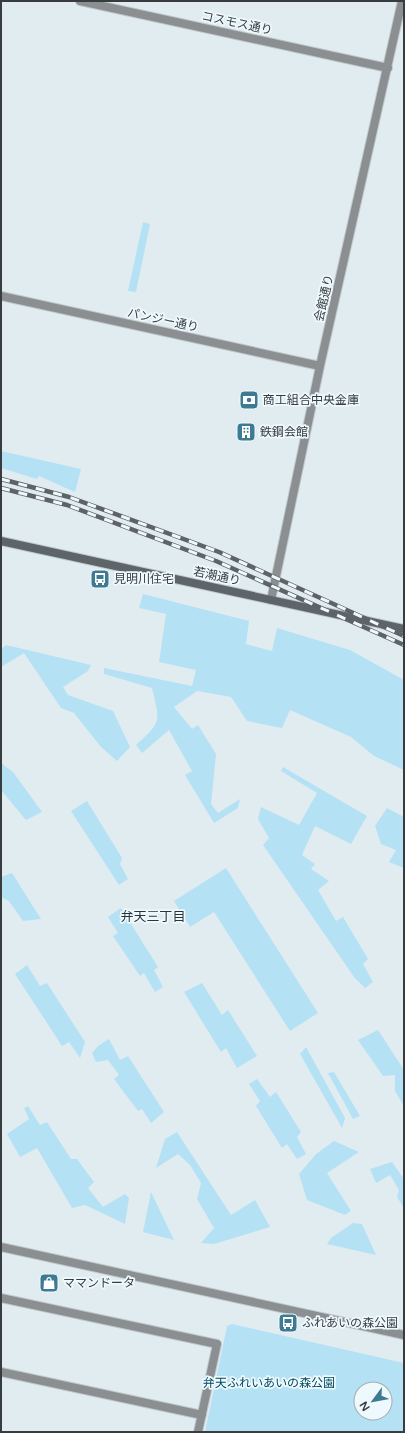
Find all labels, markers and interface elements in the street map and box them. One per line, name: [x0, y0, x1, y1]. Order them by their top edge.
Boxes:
street label: コスモス通り: [200, 9, 274, 37]
street label: 会館通り: [312, 273, 336, 323]
street label: パンジー通り: [126, 306, 200, 334]
bank icon: 商工組合中央金庫: [238, 389, 260, 411]
place label: 商工組合中央金庫: [263, 393, 359, 407]
building icon: 鉄鋼会館: [235, 421, 257, 443]
place label: 鉄鋼会館: [260, 425, 308, 439]
street label: 若潮通り: [192, 564, 242, 588]
bus stop icon: 見明川住宅: [89, 568, 111, 590]
place label: 見明川住宅: [114, 572, 174, 586]
district label: 弁天三丁目: [120, 909, 186, 925]
shop icon: ママンドータ: [38, 1272, 60, 1294]
place label: ママンドータ: [63, 1276, 135, 1290]
bus stop icon: ふれあいの森公園: [277, 1312, 299, 1334]
place label: ふれあいの森公園: [302, 1316, 398, 1330]
park label: 弁天ふれいあいの森公園: [203, 1376, 335, 1390]
north arrow: [353, 1381, 393, 1421]
text: N: [357, 1399, 373, 1413]

